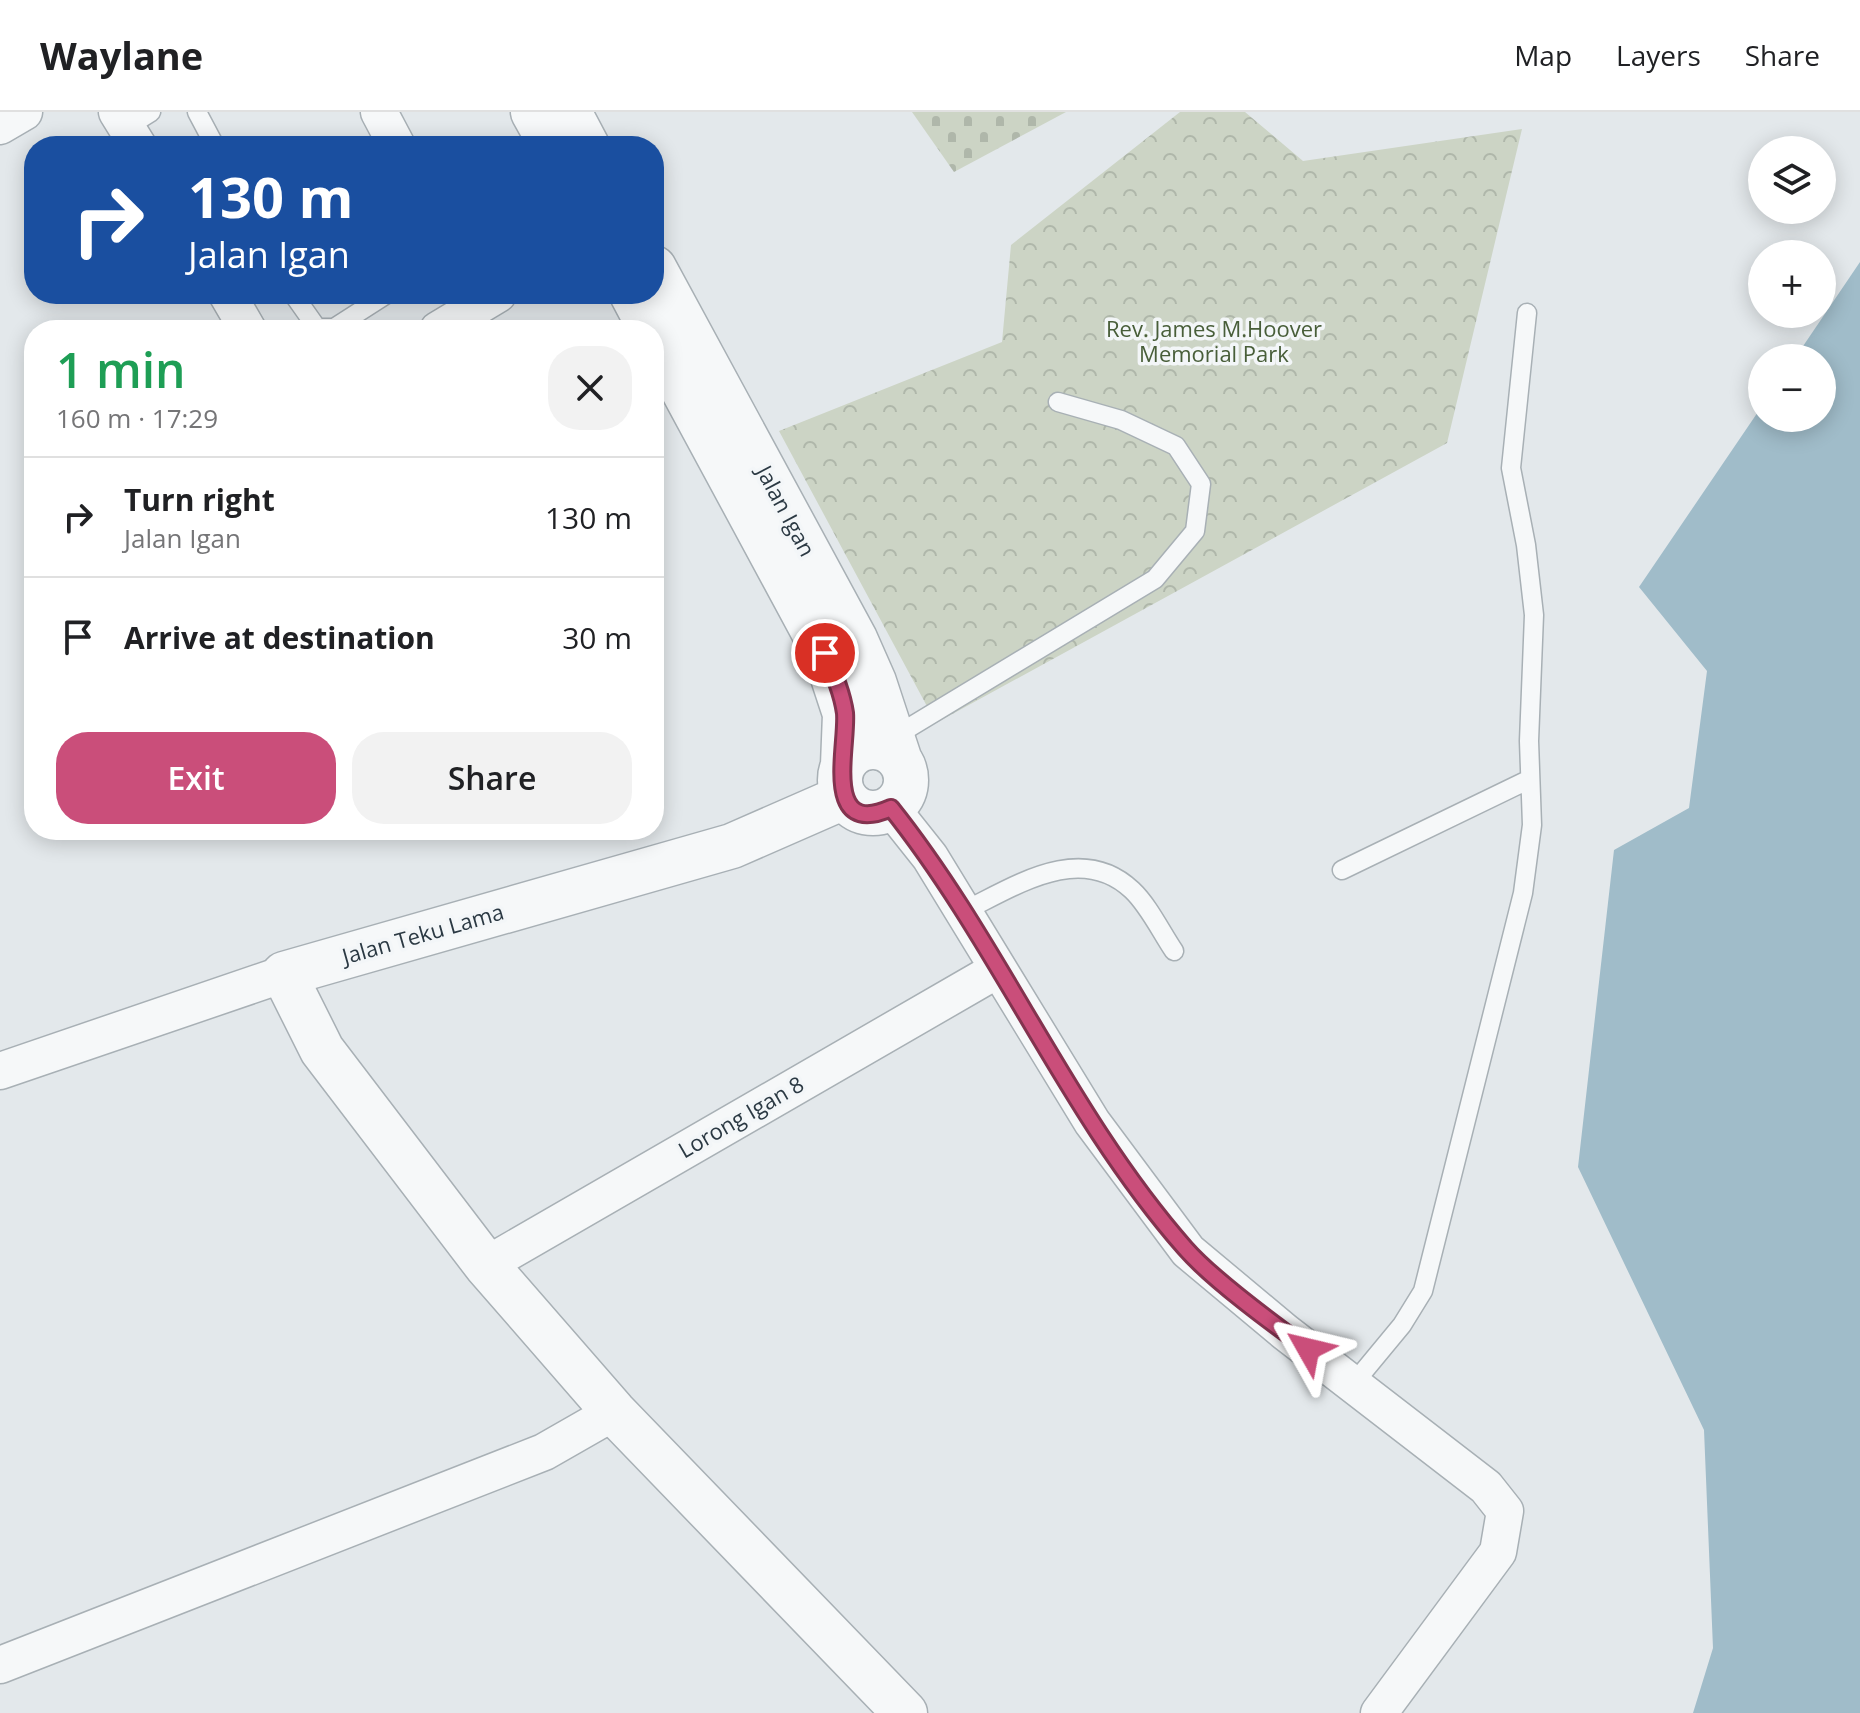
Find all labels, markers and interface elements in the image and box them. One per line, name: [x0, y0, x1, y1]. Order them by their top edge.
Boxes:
text: Waylane: [40, 29, 203, 81]
text: Map: [1514, 36, 1572, 74]
text: Layers: [1616, 36, 1701, 74]
text: Share: [1745, 36, 1820, 74]
map controls: [1748, 136, 1836, 432]
button: layers: [1748, 136, 1836, 224]
text: 130 m: [188, 158, 354, 234]
icon: right: [56, 168, 160, 272]
text: Jalan Igan: [188, 230, 350, 279]
button: +: [1748, 240, 1836, 328]
park label: Rev. James M.Hoover Memorial Park: [1106, 313, 1322, 368]
text: 1 min: [56, 337, 186, 402]
button: −: [1748, 344, 1836, 432]
button: close: [548, 346, 632, 430]
text: 160 m · 17:29: [56, 400, 218, 436]
street label: Jalan Igan: [749, 458, 823, 561]
text: Turn right: [124, 479, 275, 520]
icon: right: [56, 495, 100, 539]
text: 130 m: [545, 497, 632, 538]
text: Jalan Igan: [124, 520, 241, 556]
icon: arrive: [56, 615, 100, 659]
text: Arrive at destination: [124, 617, 435, 658]
text: 30 m: [562, 617, 632, 658]
pin: [791, 619, 859, 687]
icon: arrive: [803, 631, 847, 675]
button: Exit: [56, 732, 336, 824]
button: Share: [352, 732, 632, 824]
street label: Jalan Teku Lama: [337, 896, 507, 971]
street label: Lorong Igan 8: [672, 1068, 809, 1164]
position arrow: [1266, 1307, 1350, 1391]

